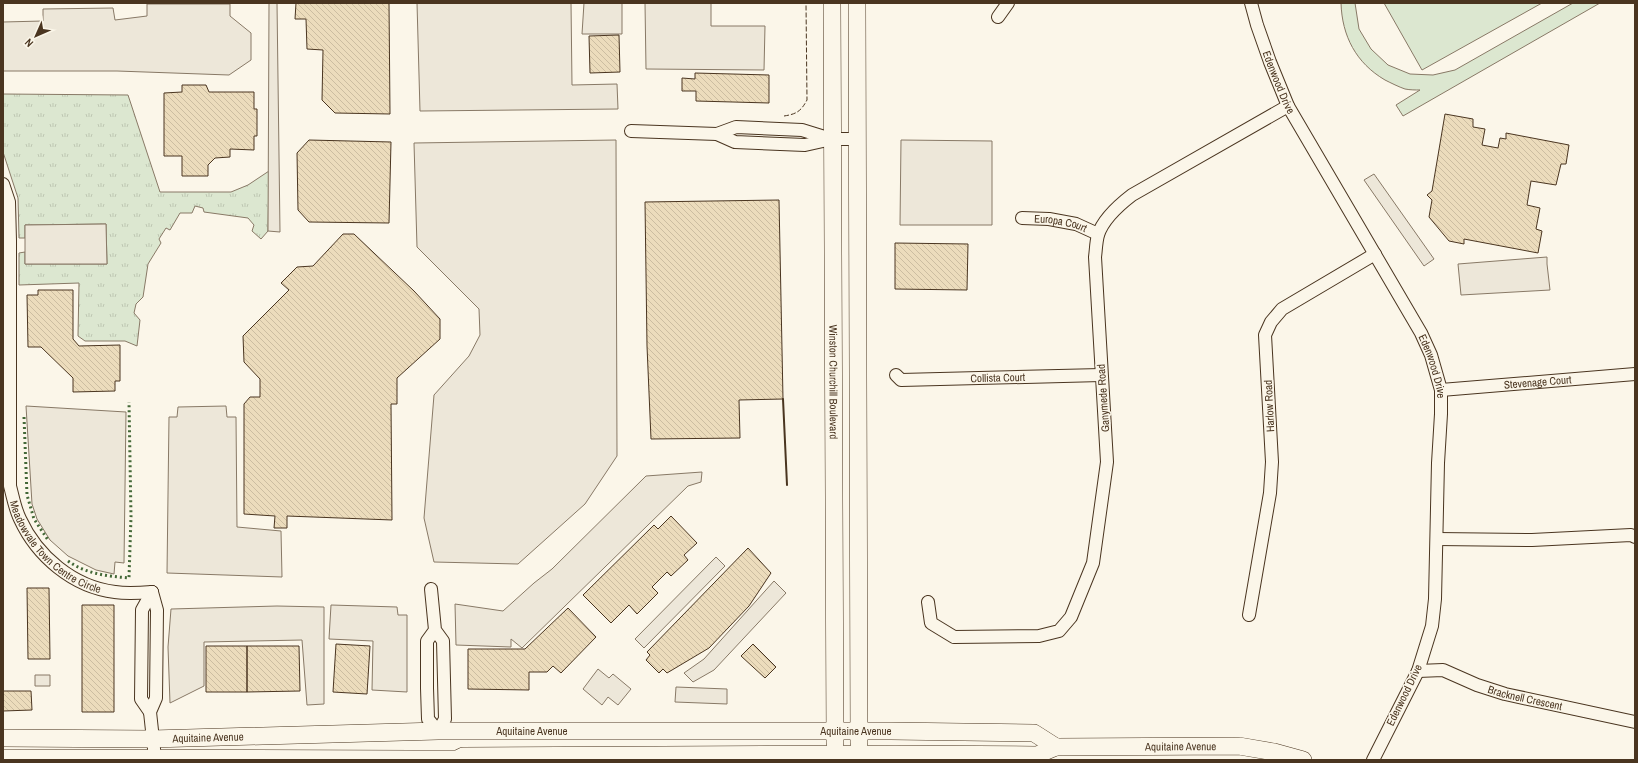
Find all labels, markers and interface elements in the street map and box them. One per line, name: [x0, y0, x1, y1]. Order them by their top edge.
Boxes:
north arrow: [16, 16, 56, 56]
text: N: [22, 36, 36, 50]
street label: Edenwood Drive: [1260, 49, 1298, 116]
street label: Europa Court: [1034, 211, 1090, 235]
street label: Winston Churchill Boulevard: [826, 325, 841, 439]
street label: Edenwood Drive: [1415, 332, 1448, 398]
street label: Ganymede Road: [1094, 363, 1112, 433]
street label: Collista Court: [970, 370, 1026, 385]
street label: Stevenage Court: [1503, 372, 1573, 392]
street label: Harlow Road: [1261, 380, 1277, 432]
street label: Meadowvale Town Centre Circle: [7, 499, 103, 596]
street label: Edenwood Drive: [1383, 662, 1425, 728]
street label: Bracknell Crescent: [1486, 682, 1564, 713]
street label: Aquitaine Avenue: [495, 724, 568, 738]
street label: Aquitaine Avenue: [819, 724, 892, 738]
street label: Aquitaine Avenue: [171, 729, 244, 745]
street label: Aquitaine Avenue: [1144, 739, 1216, 754]

